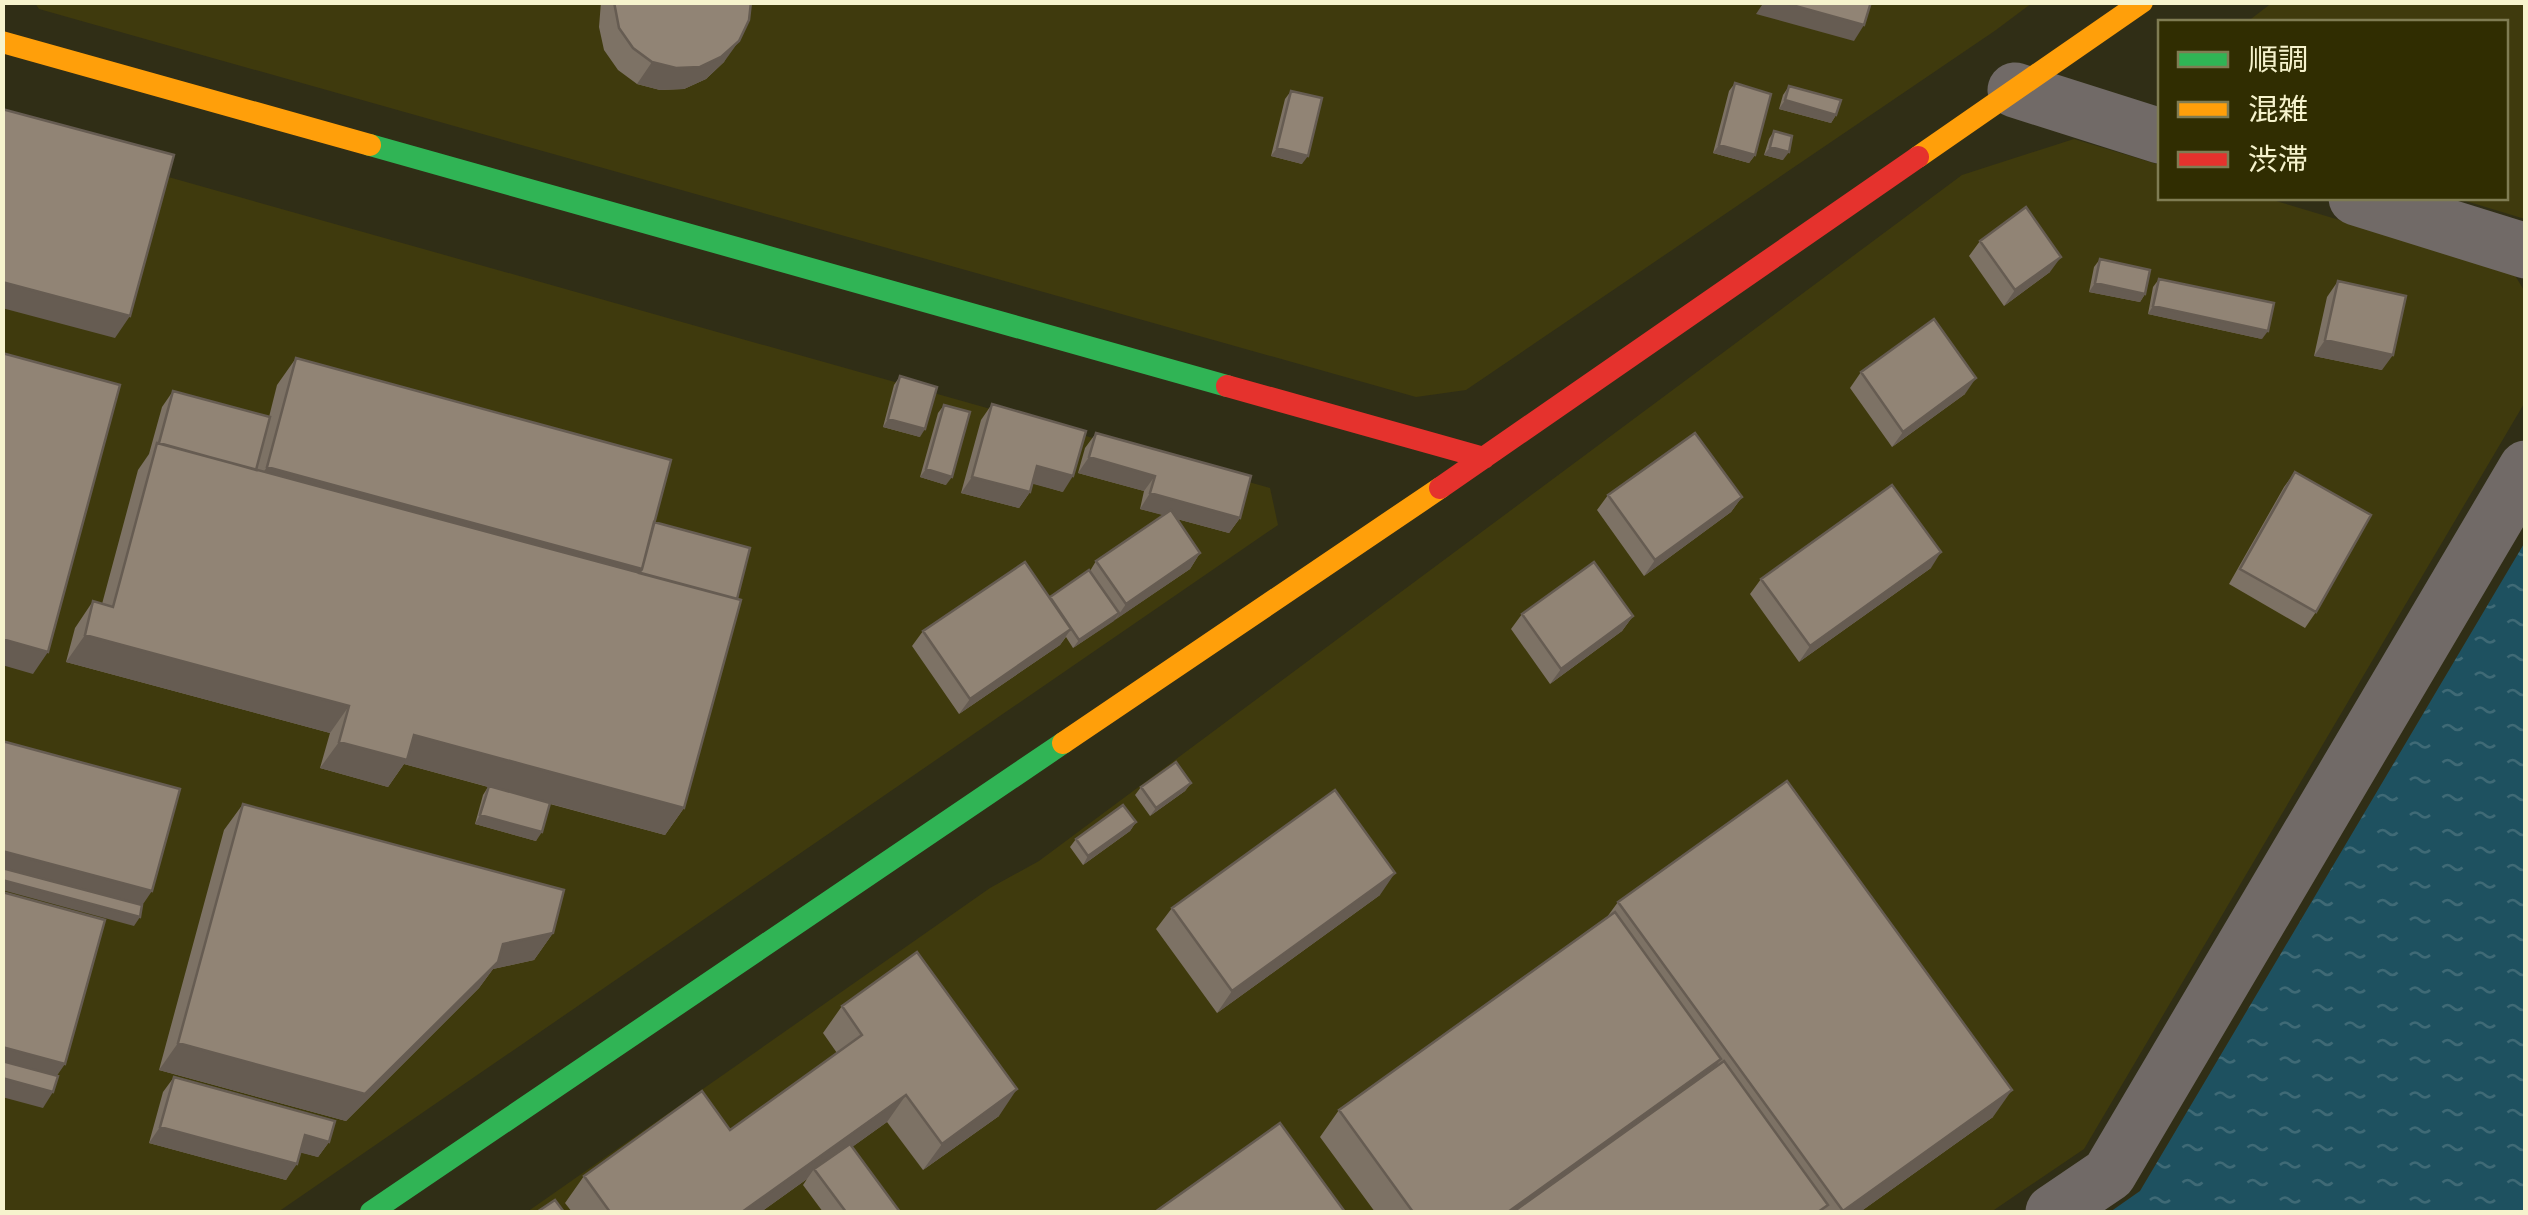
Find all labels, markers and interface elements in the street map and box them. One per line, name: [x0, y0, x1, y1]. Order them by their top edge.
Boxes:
legend: [2158, 20, 2508, 200]
text: 順調: [2248, 39, 2308, 78]
text: 混雑: [2248, 89, 2308, 128]
text: 渋滞: [2248, 139, 2308, 178]

